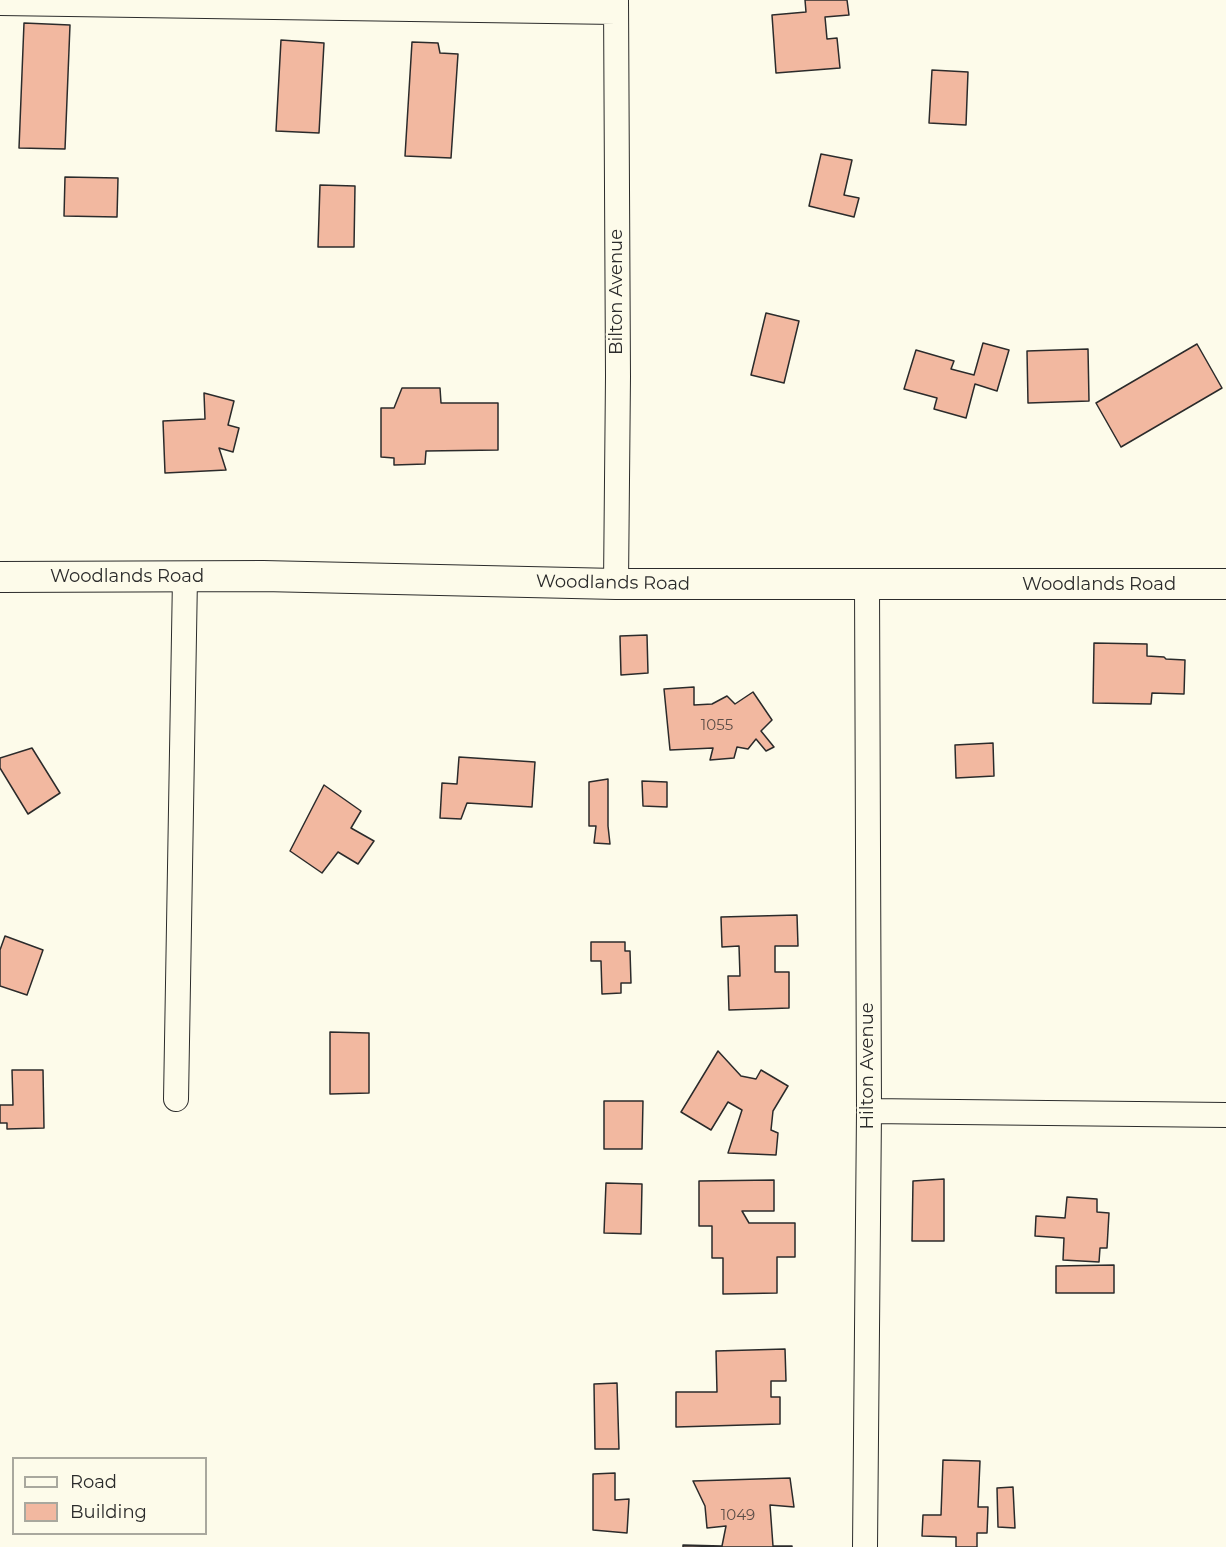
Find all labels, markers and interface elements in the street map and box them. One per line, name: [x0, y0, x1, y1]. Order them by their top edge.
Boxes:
street label: Bilton Avenue: [606, 229, 628, 355]
street label: Woodlands Road: [50, 566, 204, 588]
street label: Woodlands Road: [536, 571, 690, 595]
street label: Woodlands Road: [1022, 574, 1176, 596]
house number: 1055: [701, 717, 733, 735]
street label: Hilton Avenue: [857, 1002, 879, 1130]
legend: [12, 1457, 207, 1535]
text: Road: [70, 1471, 117, 1493]
text: Building: [70, 1501, 147, 1523]
house number: 1049: [721, 1507, 755, 1525]

